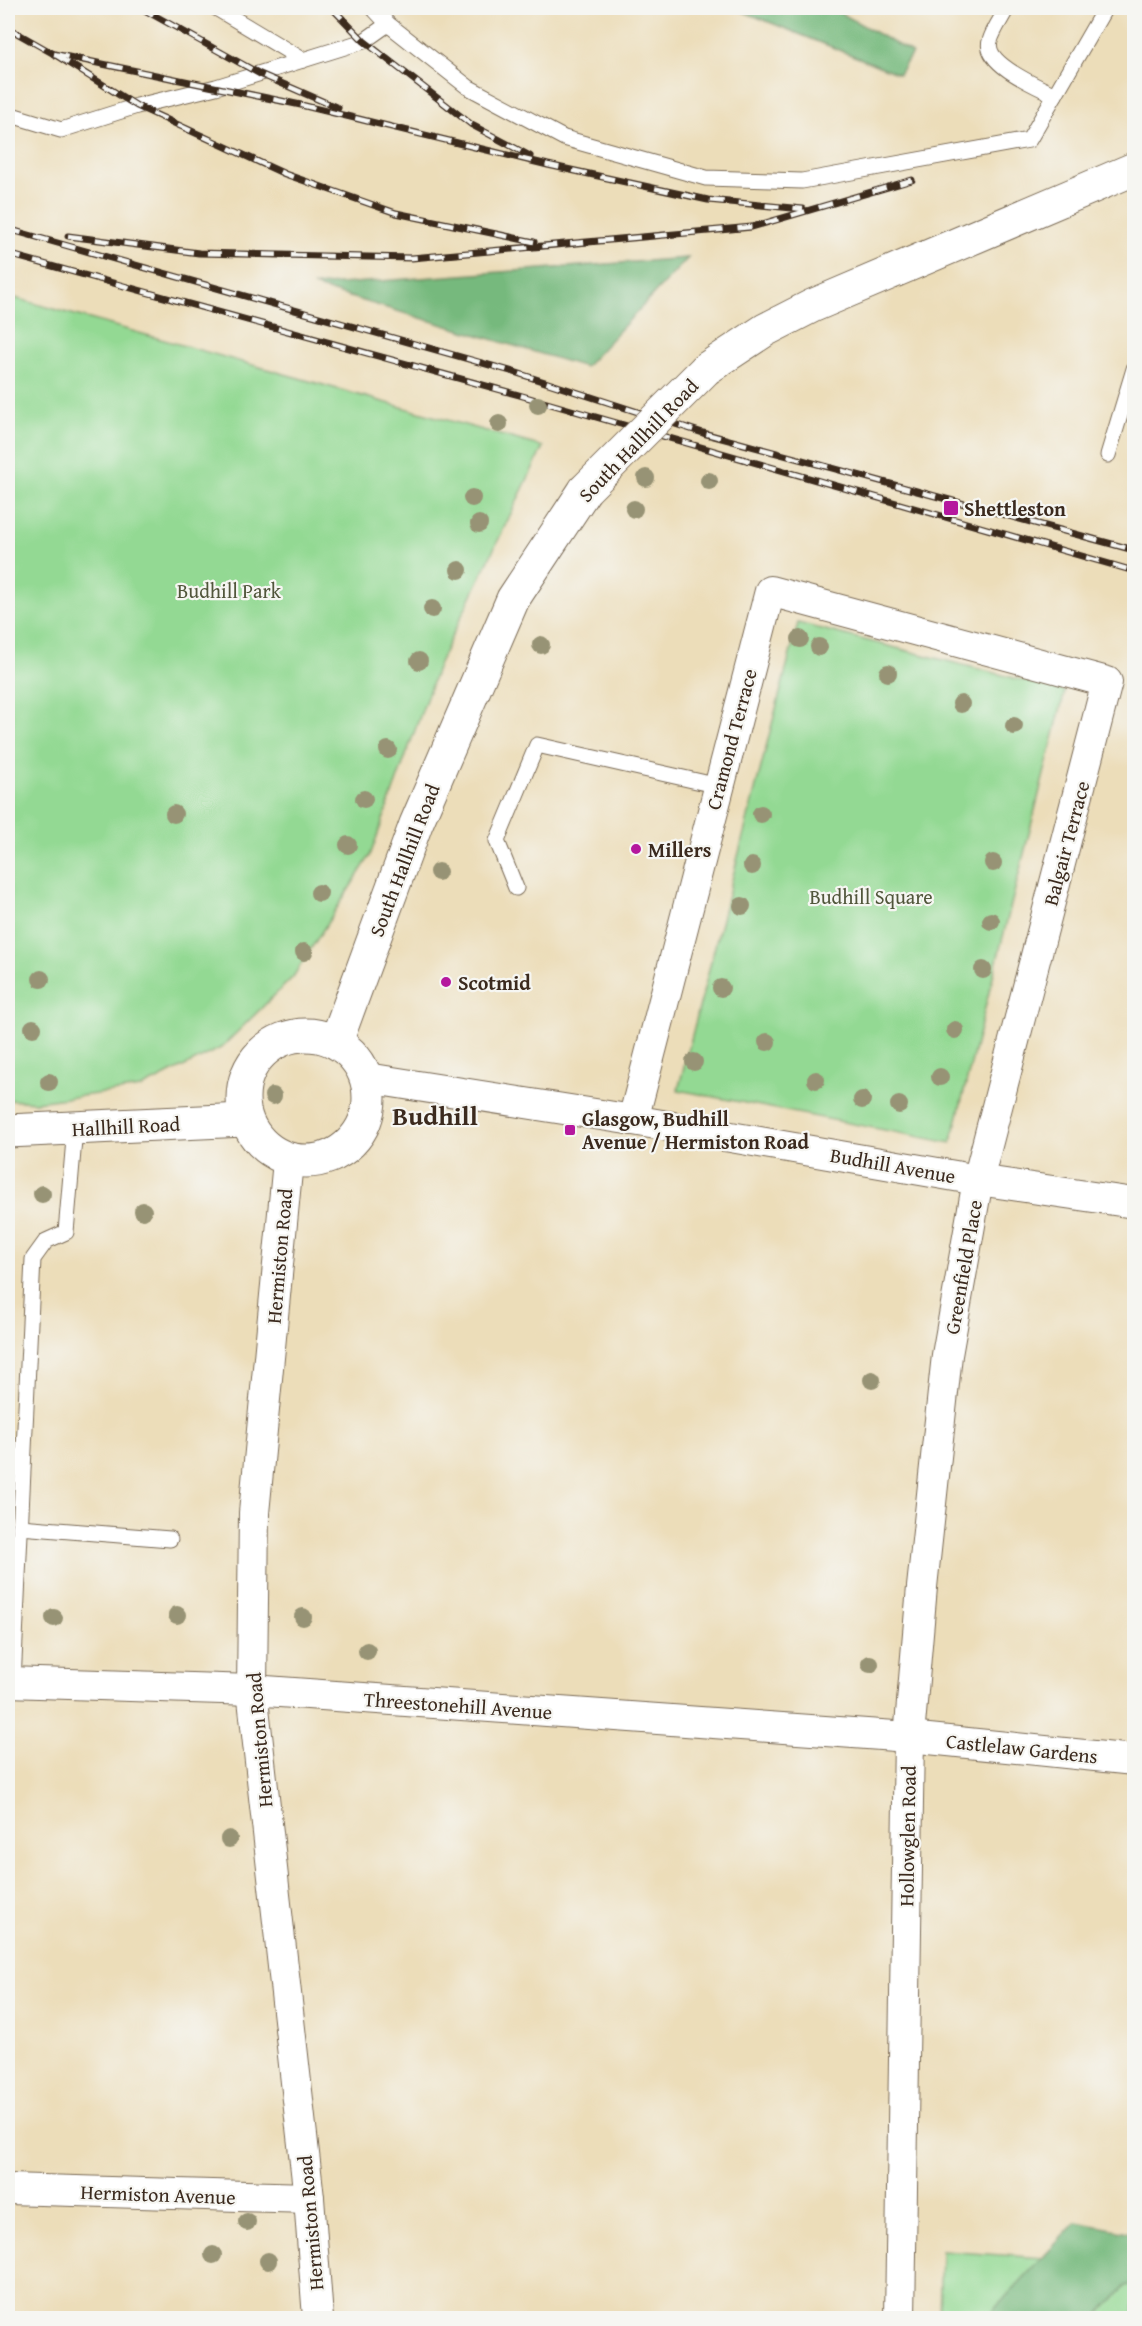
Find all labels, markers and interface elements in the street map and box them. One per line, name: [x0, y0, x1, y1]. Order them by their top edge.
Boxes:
street label: South Hallhill Road: [571, 372, 705, 508]
place label: Shettleston: [964, 494, 1066, 523]
marker: Shettleston: [942, 499, 960, 517]
park label: Budhill Park: [177, 576, 282, 605]
street label: Cramond Terrace: [698, 665, 764, 813]
street label: Balgair Terrace: [1035, 777, 1097, 909]
street label: South Hallhill Road: [361, 779, 447, 941]
place label: Millers: [648, 835, 711, 864]
marker: Millers: [629, 842, 643, 856]
park label: Budhill Square: [809, 882, 933, 911]
place label: Scotmid: [458, 968, 531, 997]
marker: Scotmid: [439, 975, 453, 989]
district label: Budhill: [392, 1096, 478, 1135]
place label: Glasgow, Budhill Avenue / Hermiston Road: [582, 1104, 809, 1156]
street label: Hallhill Road: [71, 1109, 181, 1143]
marker: Glasgow, Budhill Avenue / Hermiston Road: [563, 1123, 577, 1137]
street label: Budhill Avenue: [828, 1140, 958, 1190]
street label: Hermiston Road: [259, 1187, 299, 1325]
street label: Greenfield Place: [937, 1198, 989, 1336]
street label: Hermiston Road: [239, 1671, 279, 1809]
street label: Threestonehill Avenue: [363, 1684, 553, 1726]
street label: Castlelaw Gardens: [945, 1726, 1099, 1770]
street label: Hollowglen Road: [891, 1765, 923, 1907]
street label: Hermiston Road: [290, 2154, 330, 2292]
street label: Hermiston Avenue: [80, 2177, 236, 2211]

